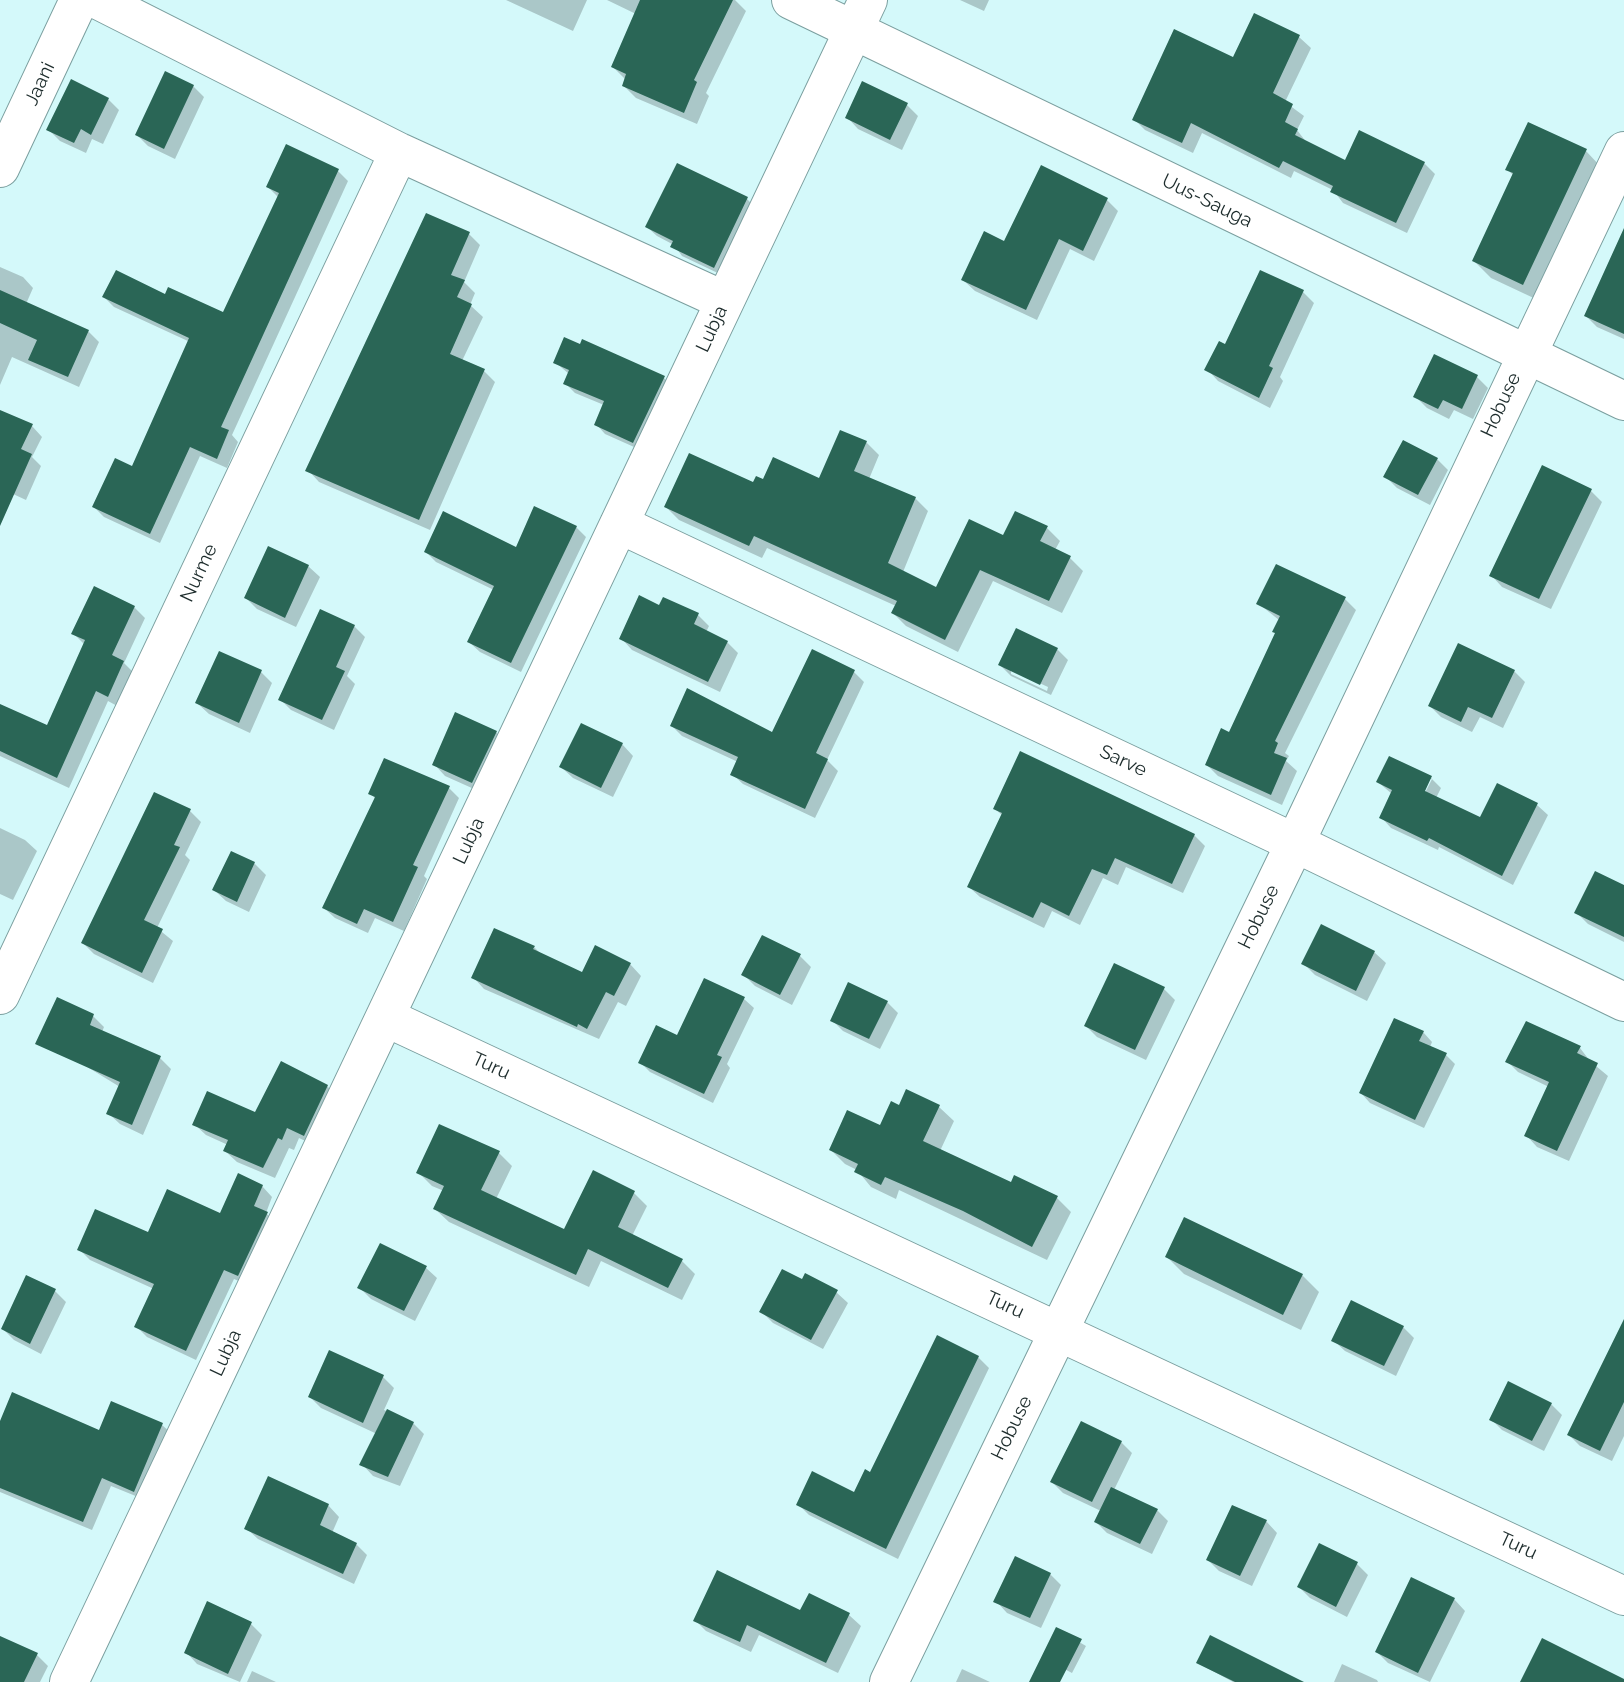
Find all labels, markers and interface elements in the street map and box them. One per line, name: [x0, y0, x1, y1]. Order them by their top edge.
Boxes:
street label: Jaani: [20, 59, 60, 109]
street label: Uus-Sauga: [1158, 169, 1256, 233]
street label: Lubja: [691, 302, 733, 356]
street label: Hobuse: [1476, 369, 1526, 441]
street label: Nurme: [176, 540, 222, 606]
street label: Sarve: [1096, 740, 1150, 782]
street label: Lubja: [448, 814, 490, 868]
street label: Hobuse: [1234, 881, 1284, 953]
street label: Turu: [468, 1047, 514, 1085]
street label: Turu: [982, 1286, 1028, 1324]
street label: Lubja: [205, 1326, 247, 1380]
street label: Hobuse: [987, 1392, 1037, 1464]
street label: Turu: [1495, 1527, 1541, 1565]

